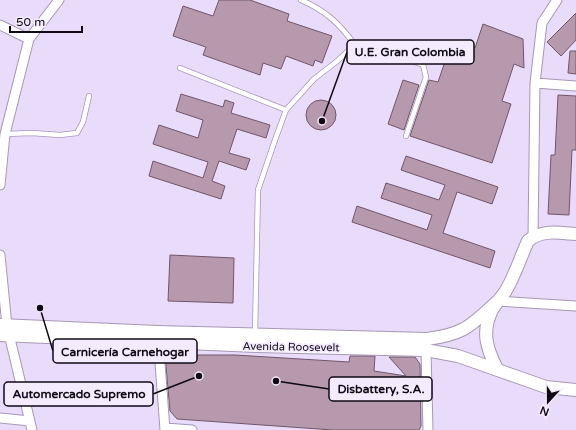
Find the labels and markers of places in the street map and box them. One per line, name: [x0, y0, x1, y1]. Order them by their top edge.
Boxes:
callout: U.E. Gran Colombia: [347, 40, 474, 64]
callout: Carnicería Carnehogar: [53, 339, 197, 363]
callout: Disbattery, S.A.: [329, 377, 432, 401]
callout: Automercado Supremo: [4, 382, 153, 406]

